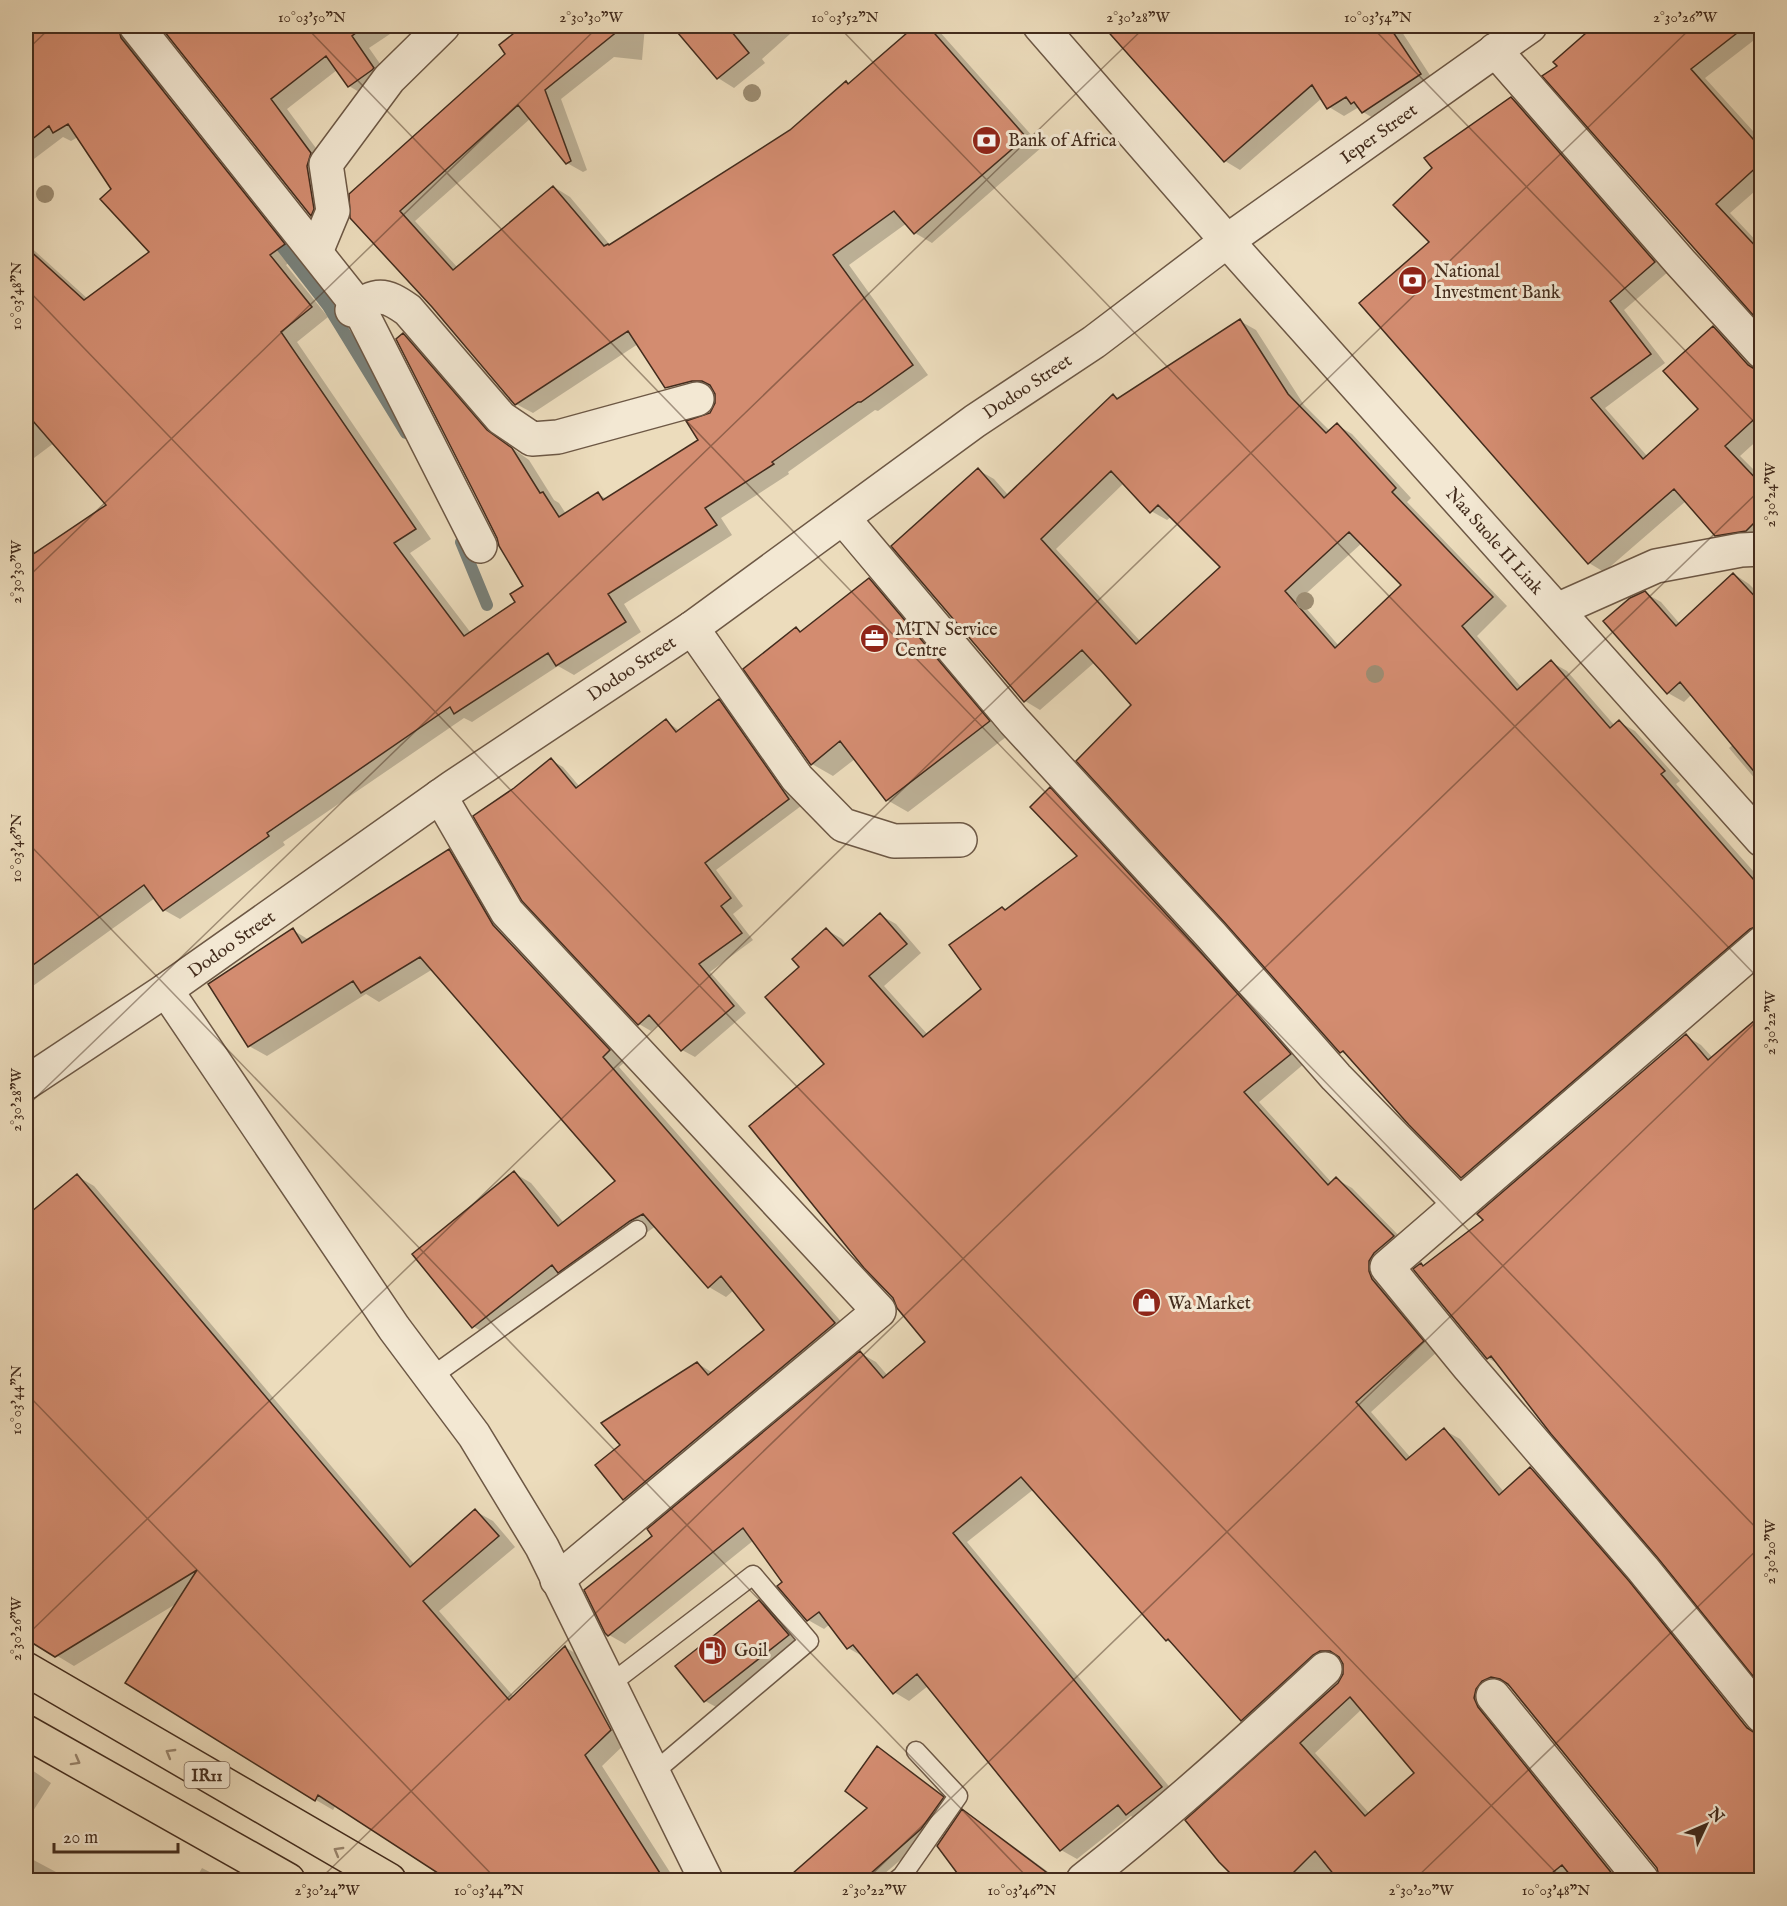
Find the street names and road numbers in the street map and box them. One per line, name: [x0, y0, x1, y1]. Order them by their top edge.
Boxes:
street label: Ieper Street: [1336, 99, 1422, 170]
street label: Dodoo Street: [979, 350, 1077, 425]
street label: Naa Suole II Link: [1440, 483, 1548, 600]
street label: Dodoo Street: [584, 632, 681, 707]
street label: Dodoo Street: [184, 906, 280, 984]
road number: IR11: [184, 1762, 230, 1788]

